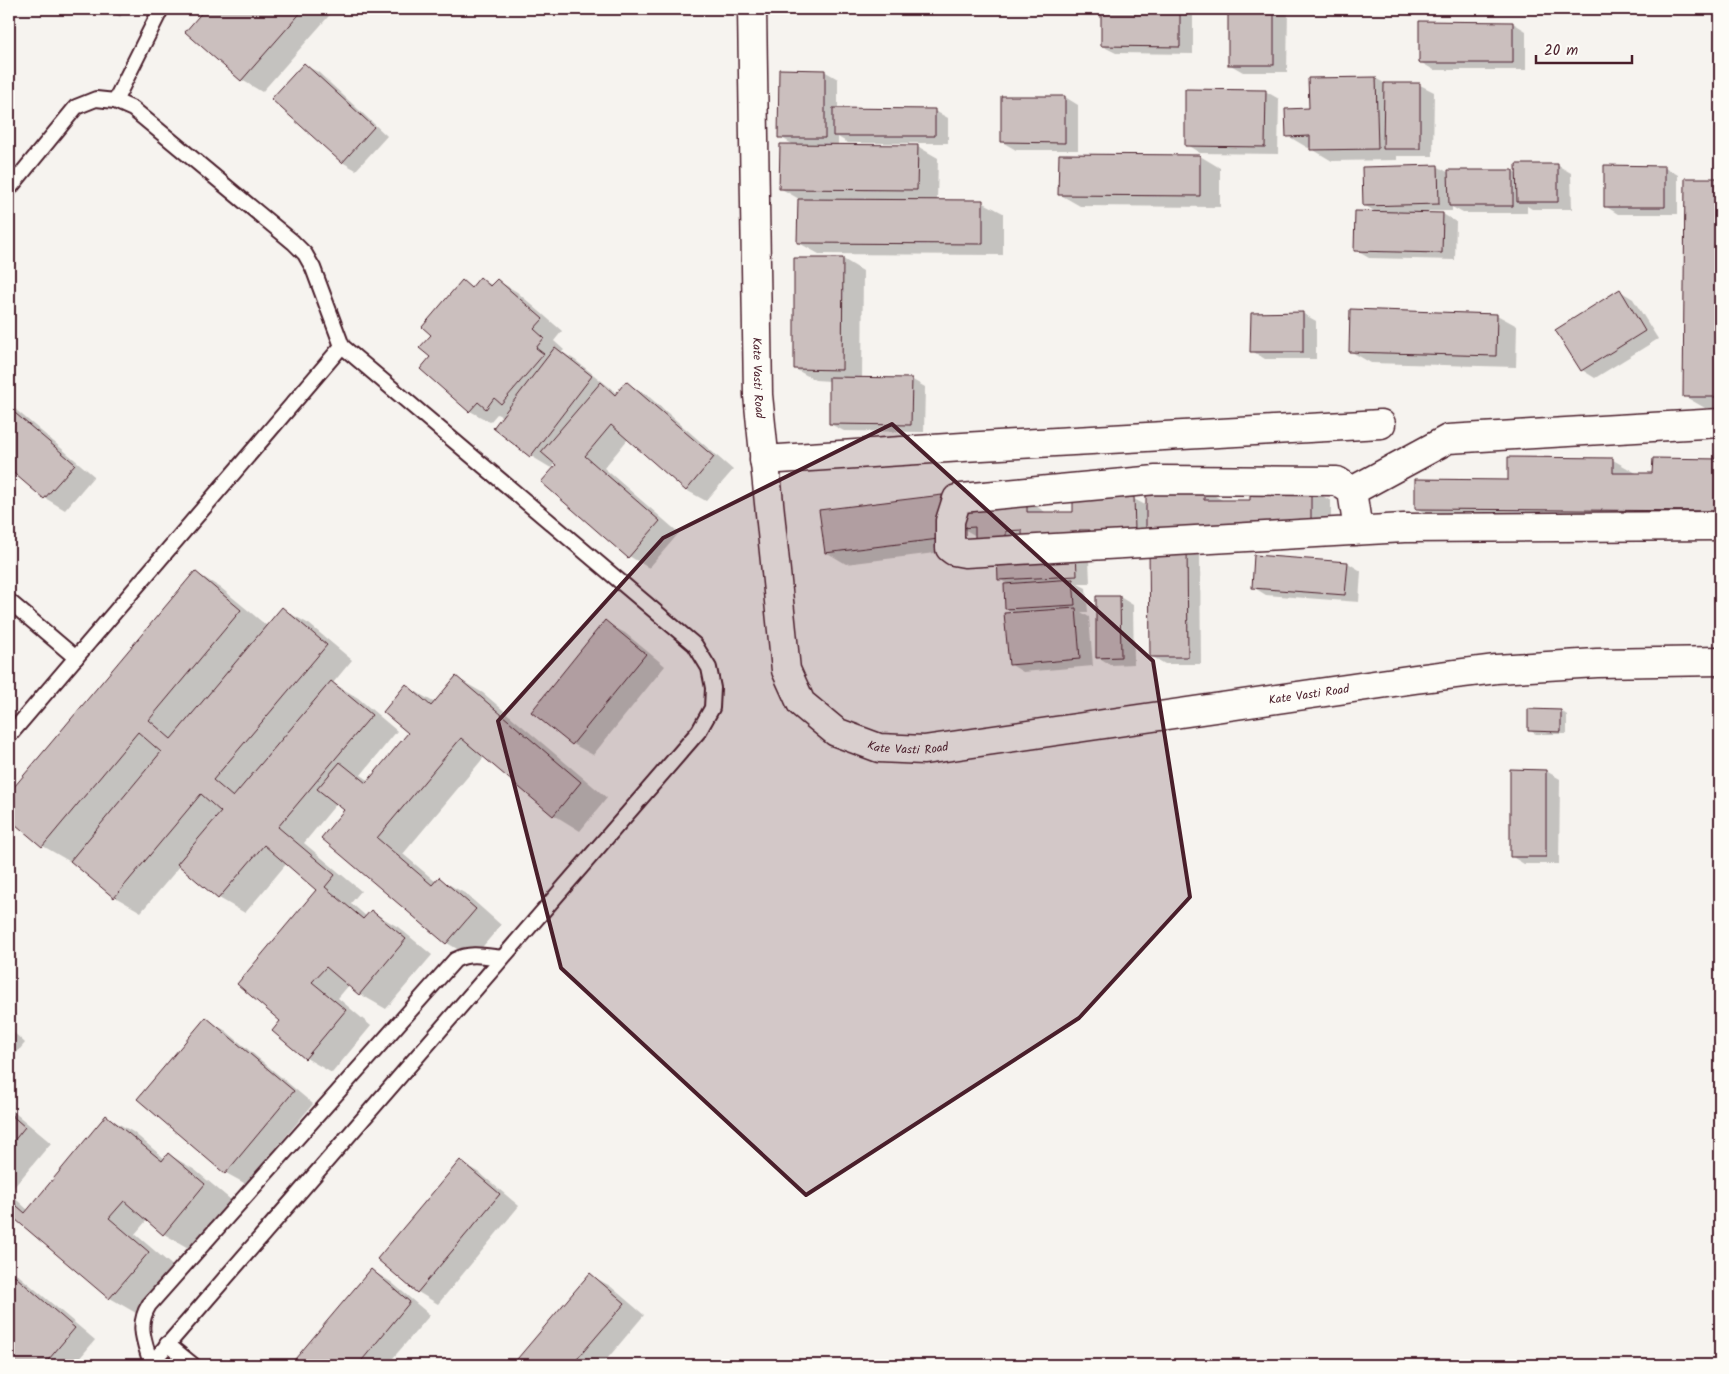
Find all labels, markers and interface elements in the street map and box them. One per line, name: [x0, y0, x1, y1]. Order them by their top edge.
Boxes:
scale bar: [1536, 32, 1633, 64]
text: 20 m: [1544, 39, 1578, 63]
street label: Kate Vasti Road: [747, 337, 769, 420]
street label: Kate Vasti Road: [1267, 679, 1351, 710]
street label: Kate Vasti Road: [865, 736, 951, 760]

